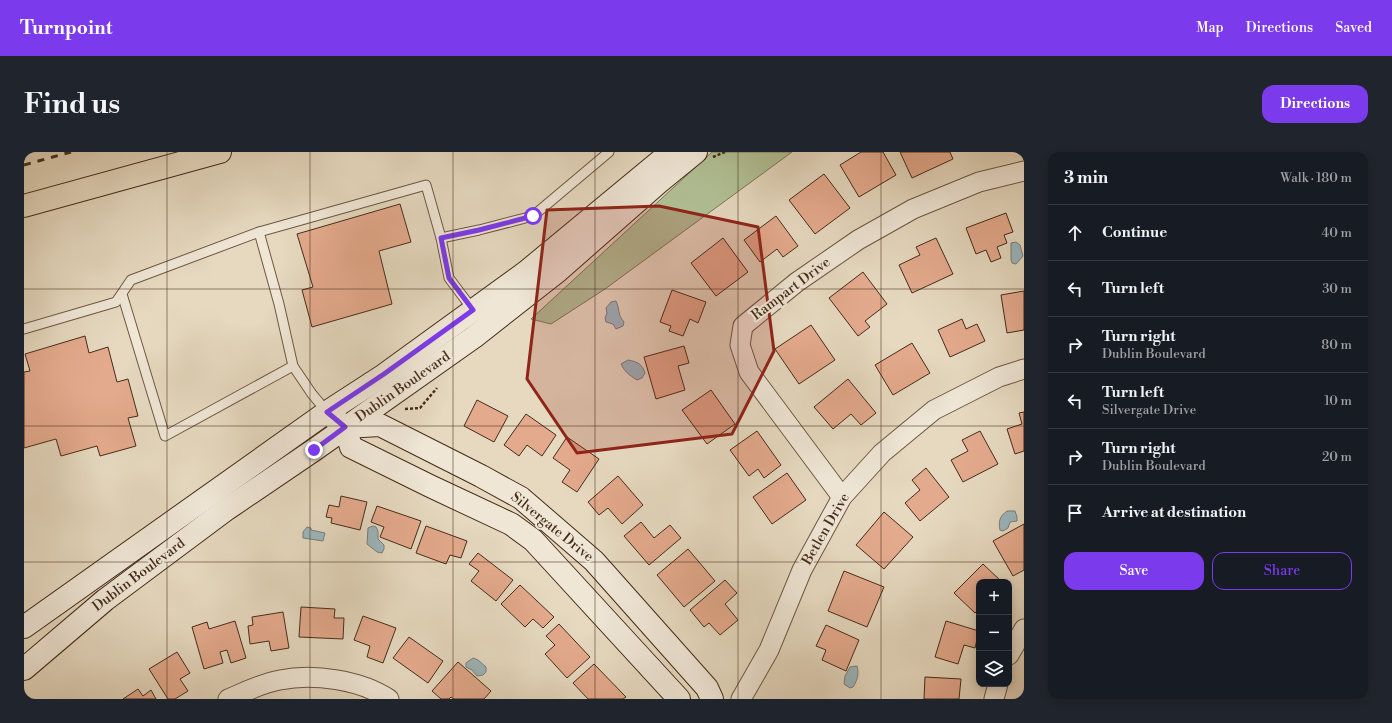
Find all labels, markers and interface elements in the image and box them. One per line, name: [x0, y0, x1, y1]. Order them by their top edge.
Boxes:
text: Turnpoint: [20, 16, 113, 40]
text: Map: [1196, 19, 1224, 37]
text: Directions: [1246, 19, 1313, 37]
text: Saved: [1335, 19, 1372, 37]
button: Directions: [1262, 85, 1368, 123]
text: Find us: [24, 87, 120, 122]
text: 3 min: [1064, 167, 1108, 189]
text: Walk · 180 m: [1280, 170, 1352, 186]
route start: [524, 207, 542, 225]
icon: ahead: [1064, 222, 1086, 244]
text: Continue: [1102, 223, 1167, 242]
text: 40 m: [1322, 225, 1352, 241]
street label: Rampart Drive: [748, 253, 834, 325]
icon: left: [1064, 278, 1086, 300]
text: Turn left: [1102, 279, 1164, 298]
text: 30 m: [1322, 281, 1352, 297]
text: Turn right: [1102, 327, 1176, 346]
icon: right: [1064, 334, 1086, 356]
text: 80 m: [1321, 337, 1352, 353]
text: Dublin Boulevard: [1102, 346, 1206, 362]
street label: Dublin Boulevard: [352, 348, 454, 426]
text: Turn left: [1102, 383, 1164, 402]
icon: left: [1064, 390, 1086, 412]
text: 10 m: [1324, 393, 1352, 409]
text: Silvergate Drive: [1102, 402, 1196, 418]
text: Turn right: [1102, 439, 1176, 458]
route end: [305, 441, 323, 459]
icon: right: [1064, 446, 1086, 468]
text: 20 m: [1322, 449, 1352, 465]
text: Dublin Boulevard: [1102, 458, 1206, 474]
street label: Silvergate Drive: [507, 488, 597, 566]
street label: Betlen Drive: [798, 490, 854, 569]
icon: arrive: [1064, 502, 1086, 524]
text: Arrive at destination: [1102, 503, 1246, 522]
street label: Dublin Boulevard: [89, 534, 189, 616]
button: Save: [1064, 552, 1204, 590]
button: Share: [1212, 552, 1352, 590]
map controls: [976, 579, 1012, 687]
button: +: [976, 579, 1012, 615]
button: −: [976, 615, 1012, 651]
button: layers: [976, 651, 1012, 687]

